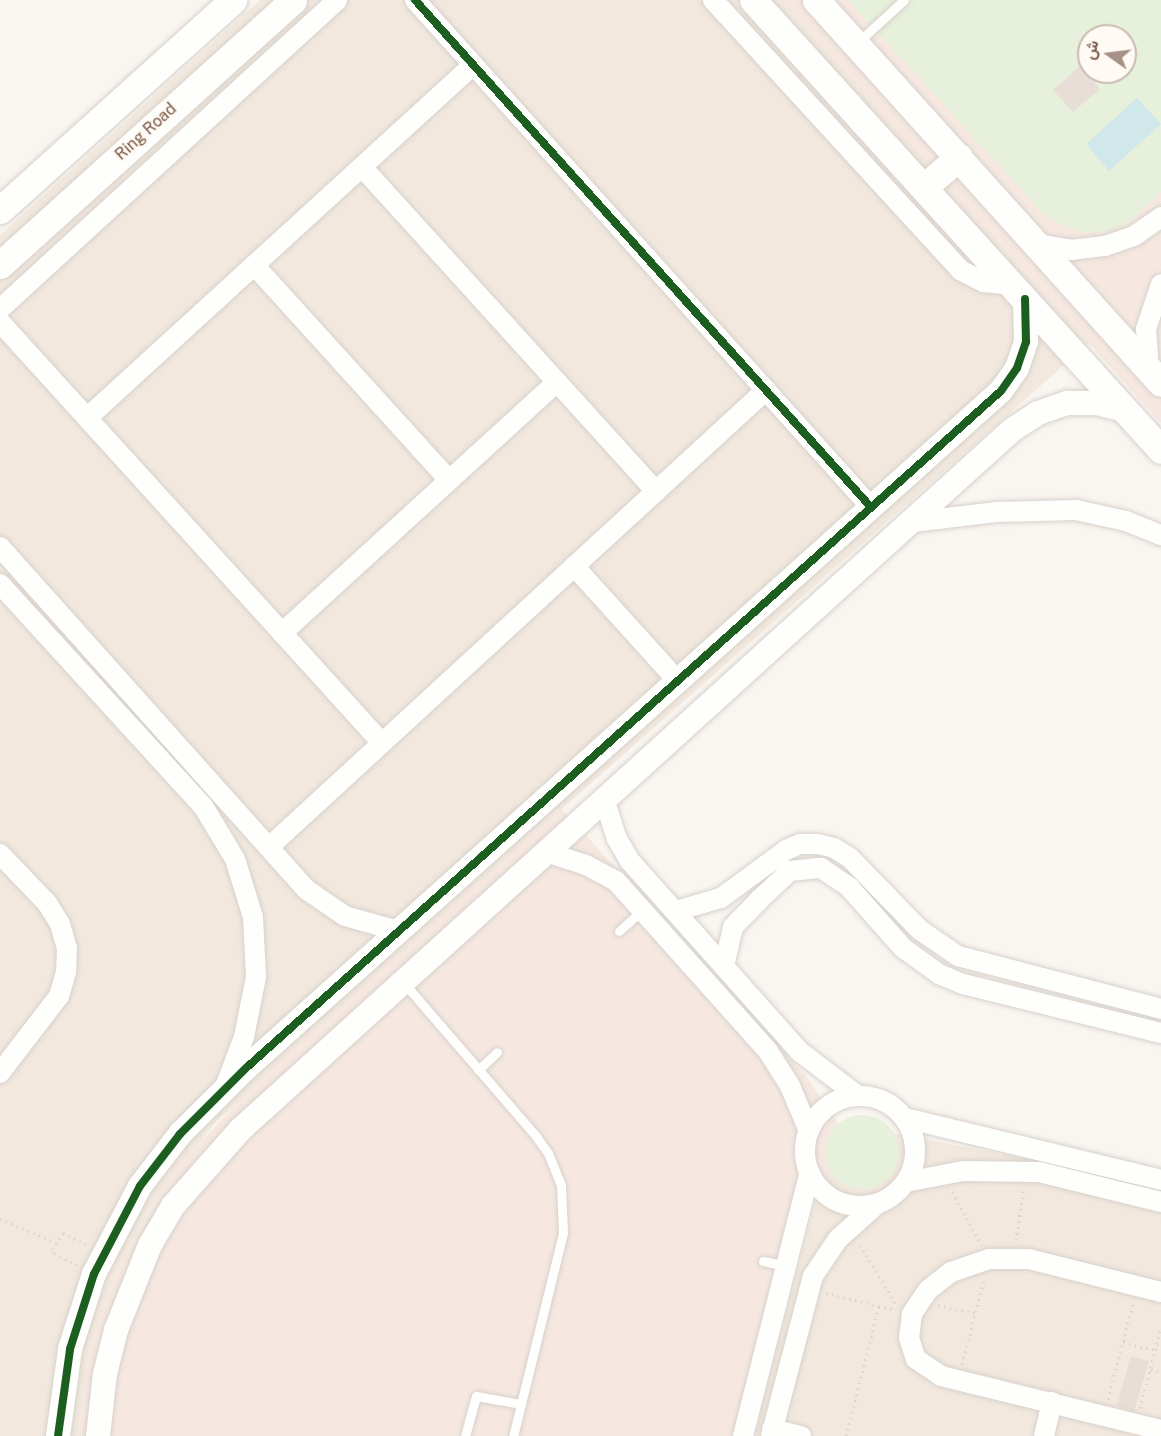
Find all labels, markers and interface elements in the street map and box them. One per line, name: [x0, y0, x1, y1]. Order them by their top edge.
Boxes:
north arrow: [1077, 24, 1137, 84]
text: ش: [1079, 38, 1103, 62]
street label: Ring Road: [111, 100, 181, 164]

